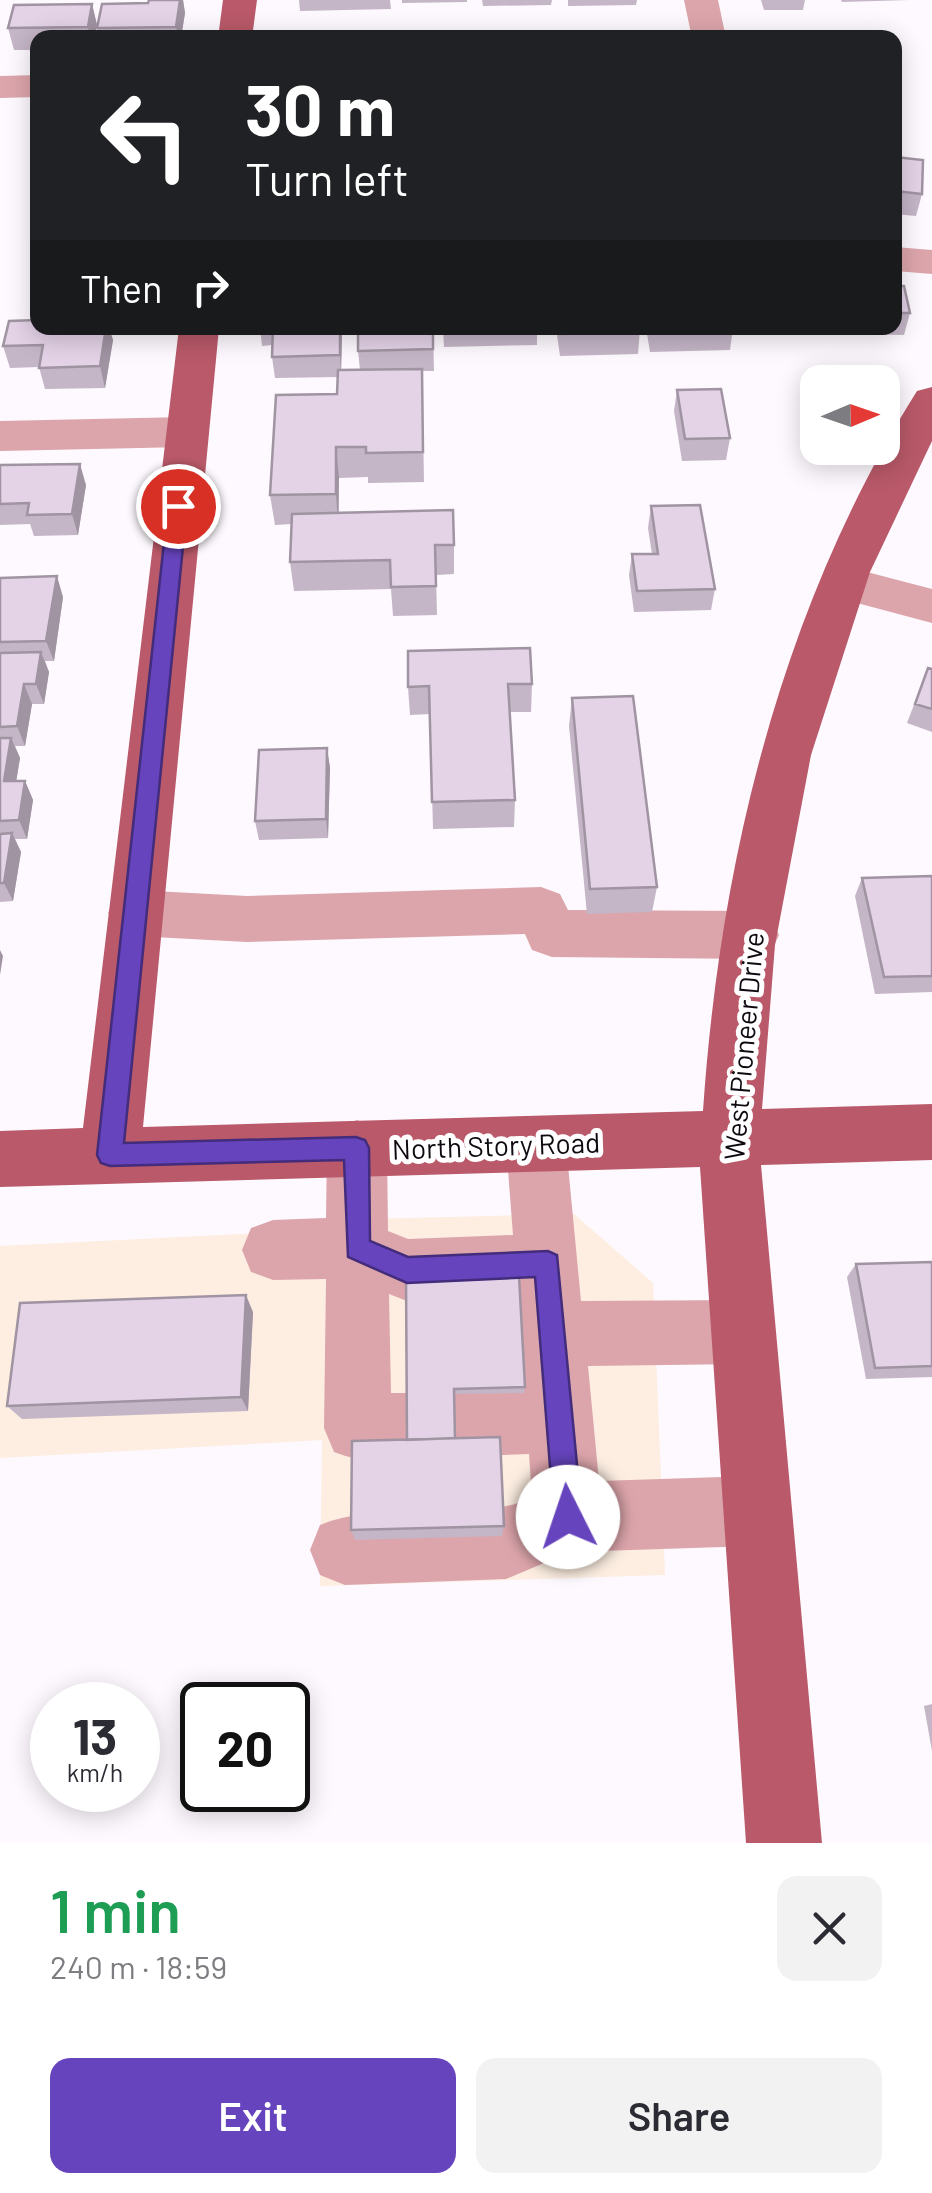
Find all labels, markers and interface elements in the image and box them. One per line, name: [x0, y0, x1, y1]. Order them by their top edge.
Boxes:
text: 30 m: [245, 66, 395, 150]
icon: left: [80, 70, 210, 200]
text: Turn left: [245, 151, 409, 205]
icon: right: [183, 260, 238, 315]
text: Then: [80, 265, 163, 311]
north arrow: [800, 365, 900, 465]
map controls: [800, 365, 900, 465]
pin: [136, 464, 221, 549]
icon: arrive: [151, 479, 206, 534]
street label: West Pioneer Drive: [716, 930, 770, 1162]
street label: North Story Road: [391, 1124, 601, 1166]
position arrow: [516, 1465, 620, 1569]
speed limit sign: 20: [180, 1682, 310, 1812]
text: 13: [73, 1705, 117, 1765]
text: km/h: [67, 1757, 123, 1787]
text: 1 min: [50, 1873, 181, 1945]
button: close: [777, 1876, 882, 1981]
text: 240 m · 18:59: [50, 1947, 227, 1985]
button: Exit: [50, 2058, 456, 2173]
button: Share: [476, 2058, 882, 2173]

